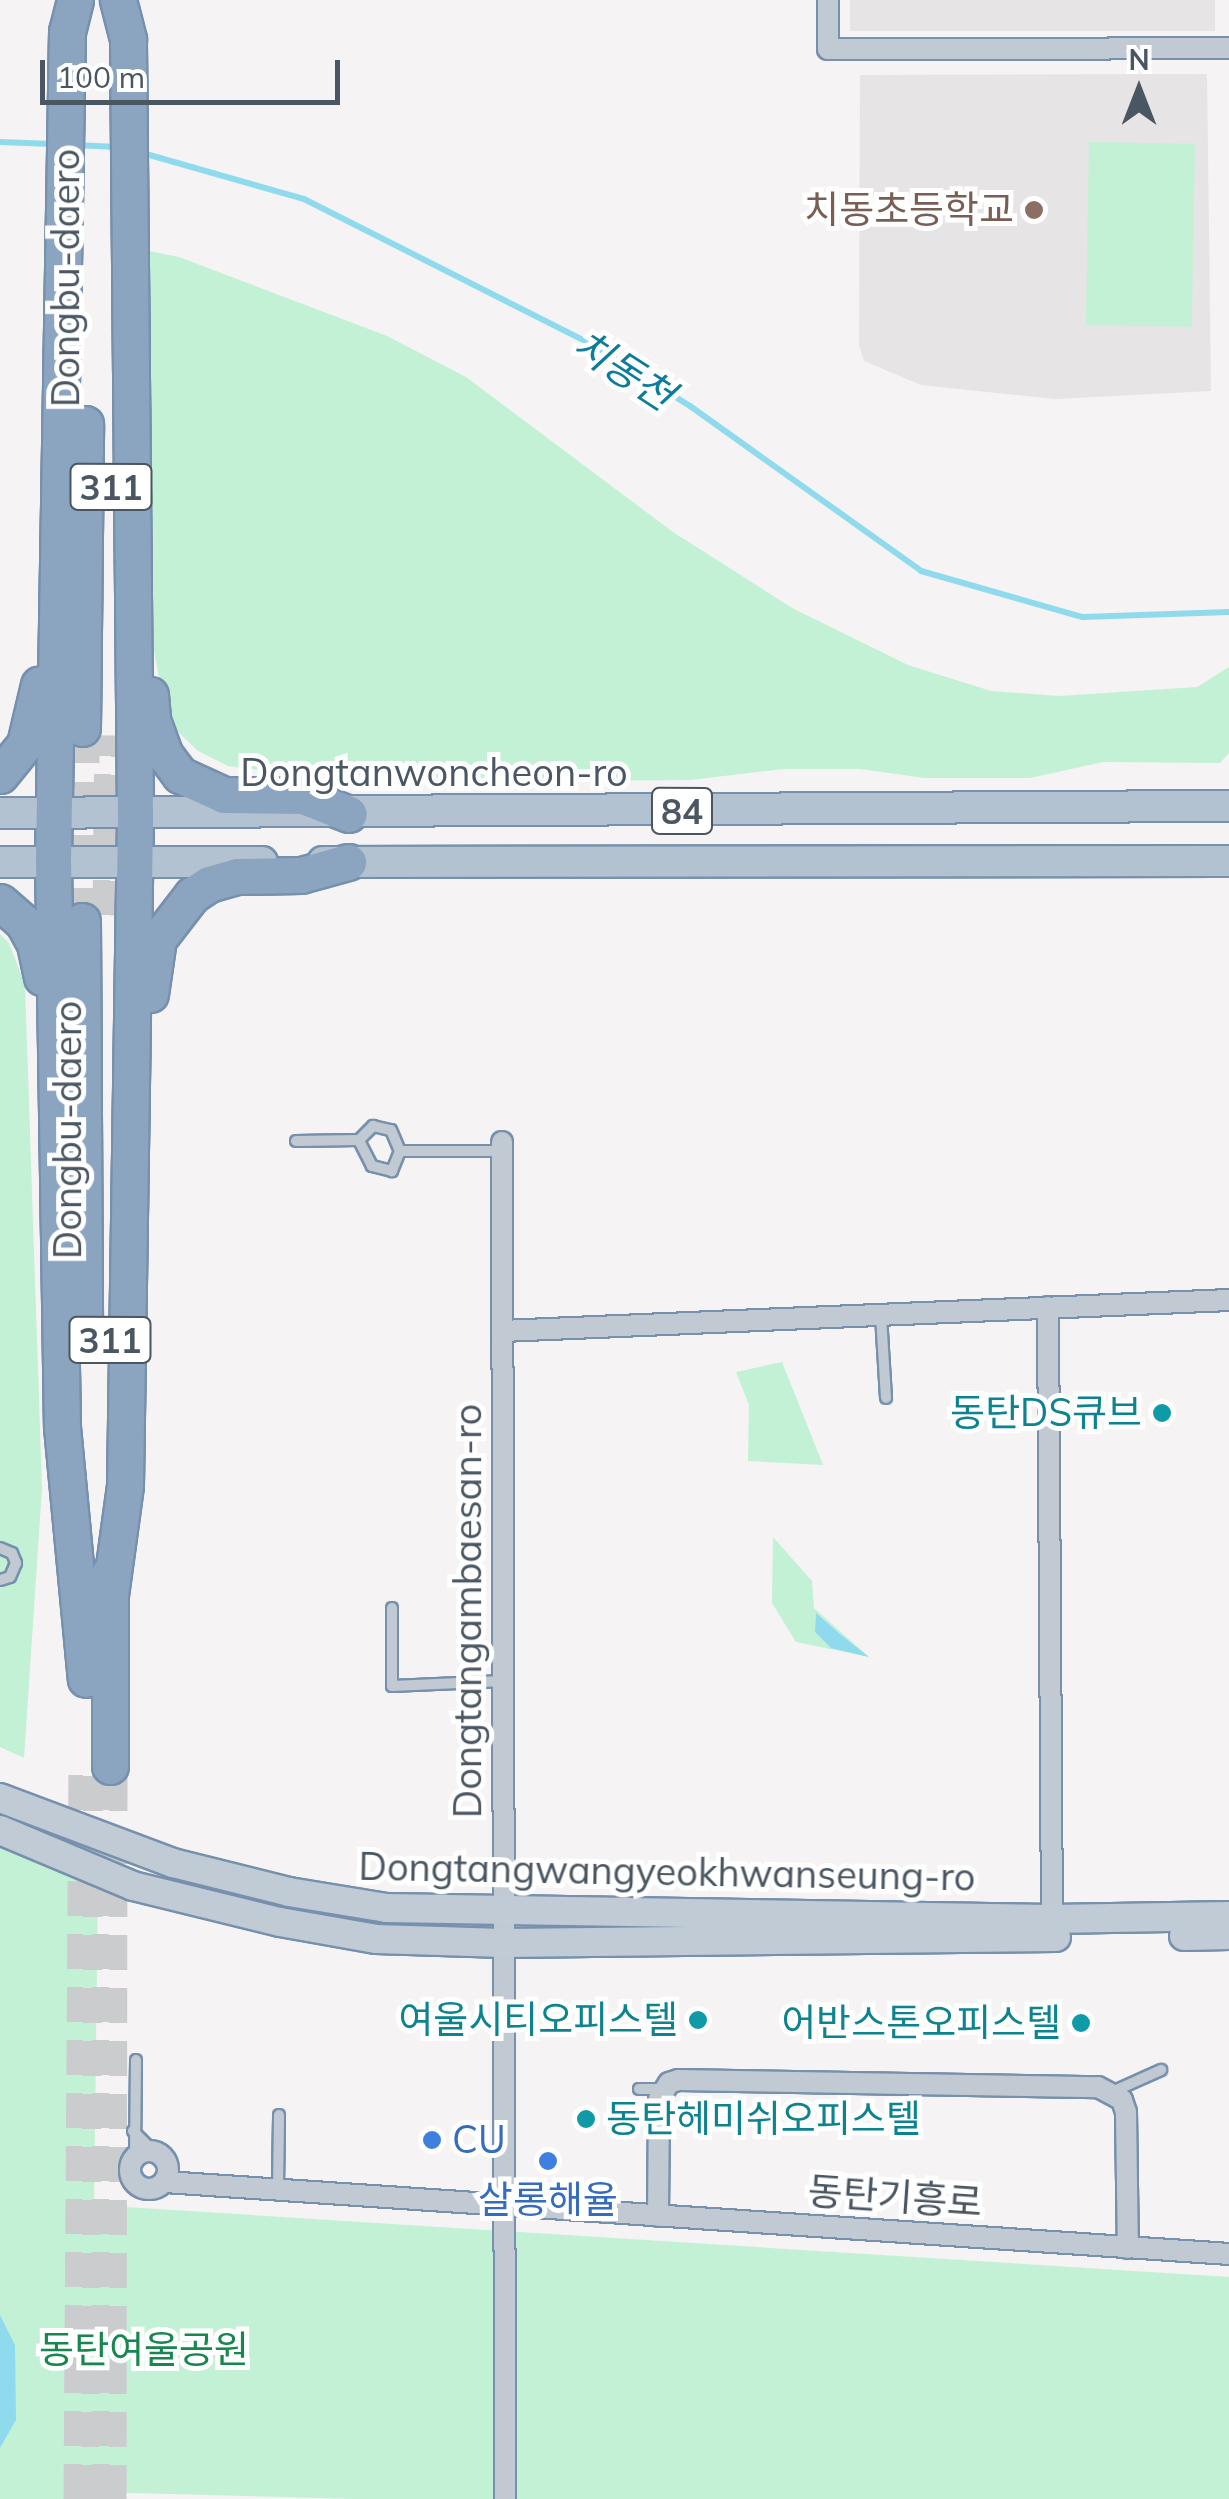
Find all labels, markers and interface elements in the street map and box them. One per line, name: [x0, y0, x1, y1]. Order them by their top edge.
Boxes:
scale bar: [45, 40, 345, 102]
north arrow: [1089, 40, 1189, 140]
text: N: [1128, 42, 1150, 77]
text: 100 m: [57, 58, 145, 96]
street label: Dongbu-daero: [43, 149, 89, 407]
place label: 치동초등학교: [804, 187, 1014, 233]
marker: 치동초등학교: [1023, 199, 1045, 221]
water label: 치동천: [565, 319, 683, 419]
road number: 311: [68, 457, 154, 517]
street label: Dongtanwoncheon-ro: [240, 750, 628, 796]
road number: 84: [650, 781, 714, 841]
street label: Dongbu-daero: [45, 1001, 91, 1259]
road number: 311: [68, 1310, 152, 1370]
place label: 동탄DS큐브: [950, 1390, 1142, 1436]
marker: 동탄DS큐브: [1151, 1402, 1173, 1424]
street label: Dongtangambaesan-ro: [445, 1404, 491, 1818]
street label: Dongtangwangyeokhwanseung-ro: [358, 1844, 976, 1900]
place label: 여울시티오피스텔: [398, 1997, 678, 2043]
place label: 어반스톤오피스텔: [781, 2000, 1061, 2046]
marker: 여울시티오피스텔: [687, 2009, 709, 2031]
marker: 어반스톤오피스텔: [1070, 2012, 1092, 2034]
place label: 동탄헤미쉬오피스텔: [606, 2096, 921, 2142]
marker: 동탄헤미쉬오피스텔: [575, 2108, 597, 2130]
place label: CU: [452, 2117, 506, 2163]
marker: CU: [421, 2129, 443, 2151]
marker: 살롱해율: [537, 2150, 559, 2172]
street label: 동탄기흥로: [806, 2168, 984, 2226]
place label: 살롱해율: [478, 2177, 618, 2223]
park label: 동탄여울공원: [39, 2327, 249, 2373]

